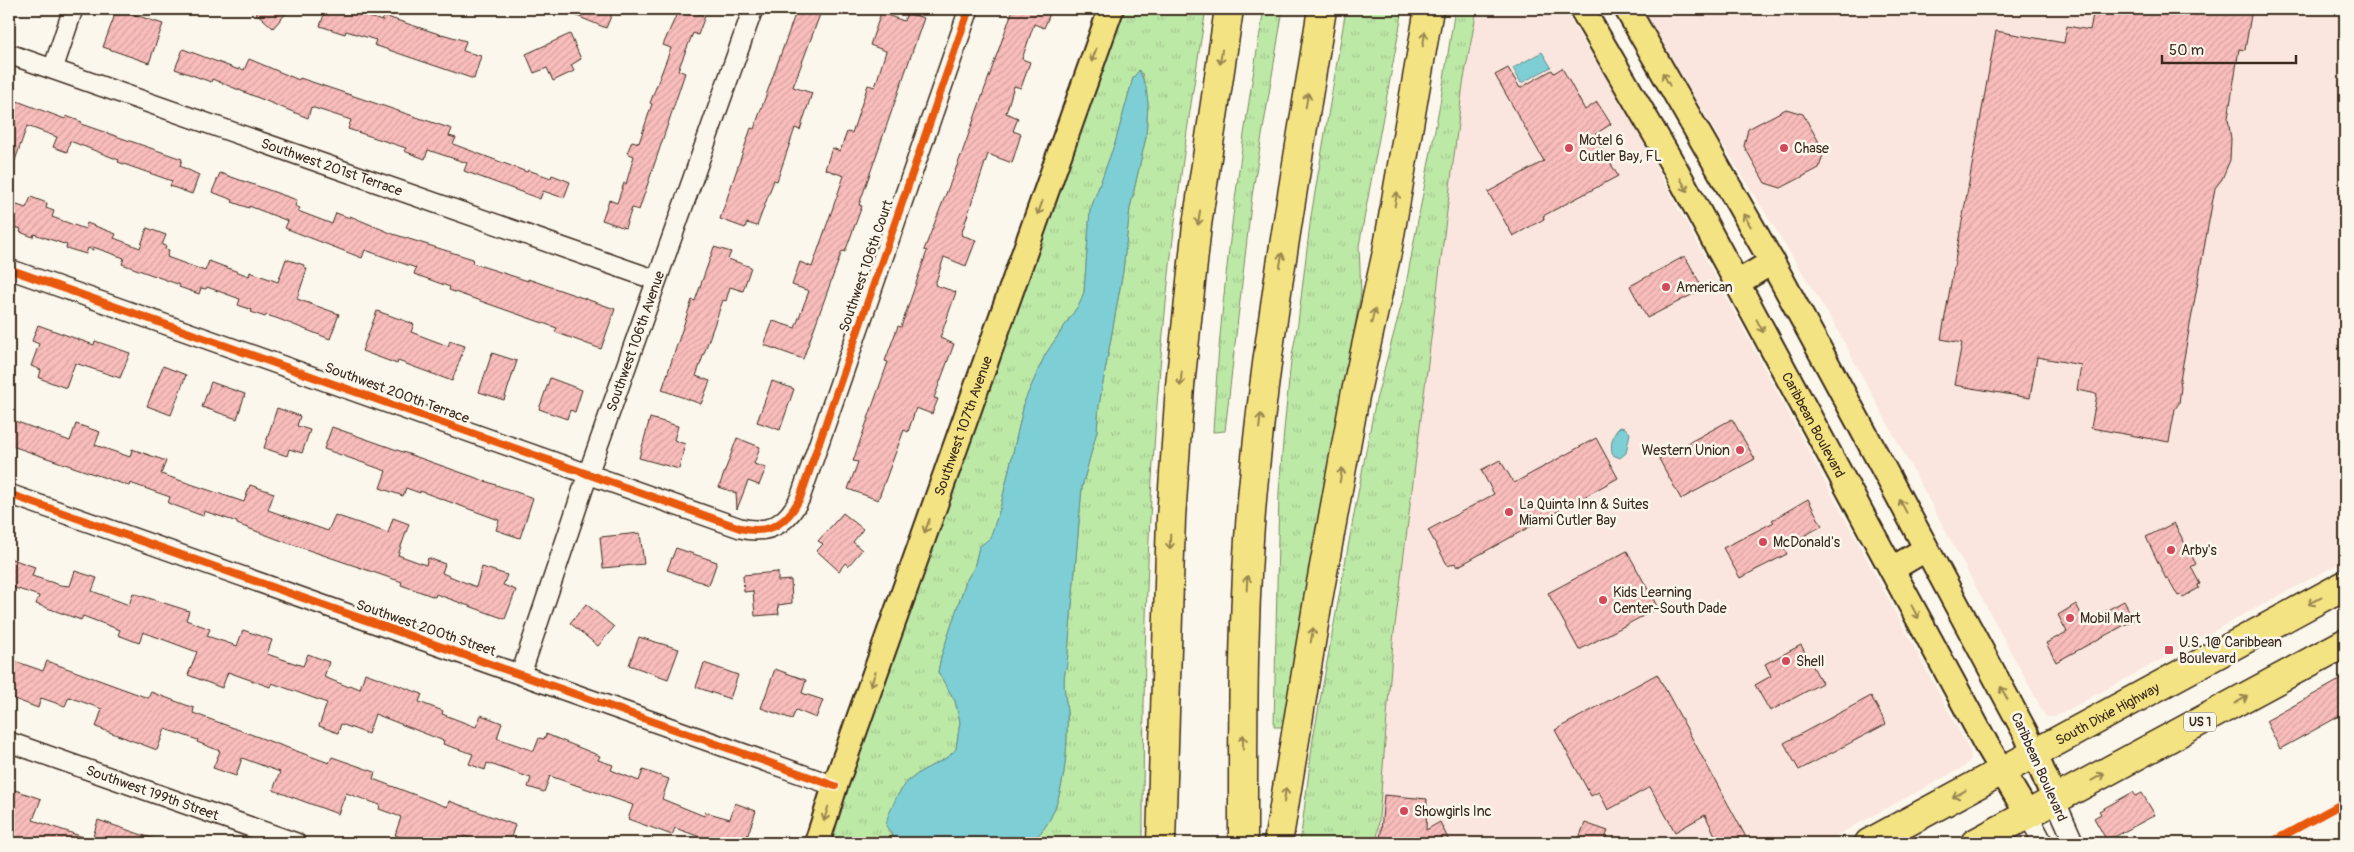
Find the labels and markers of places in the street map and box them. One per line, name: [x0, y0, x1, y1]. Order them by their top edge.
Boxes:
place label: Motel 6 Cutler Bay, FL: [1579, 132, 1662, 165]
place label: Chase: [1794, 140, 1829, 157]
marker: Motel 6 Cutler Bay, FL: [1563, 142, 1575, 154]
marker: Chase: [1778, 142, 1790, 154]
place label: American: [1676, 279, 1733, 296]
marker: American: [1660, 281, 1672, 293]
place label: Western Union: [1641, 442, 1730, 459]
marker: Western Union: [1734, 444, 1746, 456]
place label: La Quinta Inn & Suites Miami Cutler Bay: [1519, 496, 1649, 529]
marker: La Quinta Inn & Suites Miami Cutler Bay: [1503, 506, 1515, 518]
place label: McDonald's: [1773, 534, 1841, 551]
marker: McDonald's: [1757, 536, 1769, 548]
place label: Arby's: [2181, 542, 2217, 559]
marker: Arby's: [2165, 544, 2177, 556]
place label: Kids Learning Center-South Dade: [1613, 584, 1727, 617]
marker: Kids Learning Center-South Dade: [1597, 594, 1609, 606]
place label: Mobil Mart: [2080, 610, 2141, 627]
marker: Mobil Mart: [2064, 612, 2076, 624]
place label: U.S. 1@ Caribbean Boulevard: [2179, 634, 2282, 667]
marker: U.S. 1@ Caribbean Boulevard: [2163, 644, 2175, 656]
place label: Shell: [1796, 653, 1824, 670]
marker: Shell: [1780, 655, 1792, 667]
place label: Showgirls Inc: [1414, 803, 1492, 820]
marker: Showgirls Inc: [1398, 805, 1410, 817]

